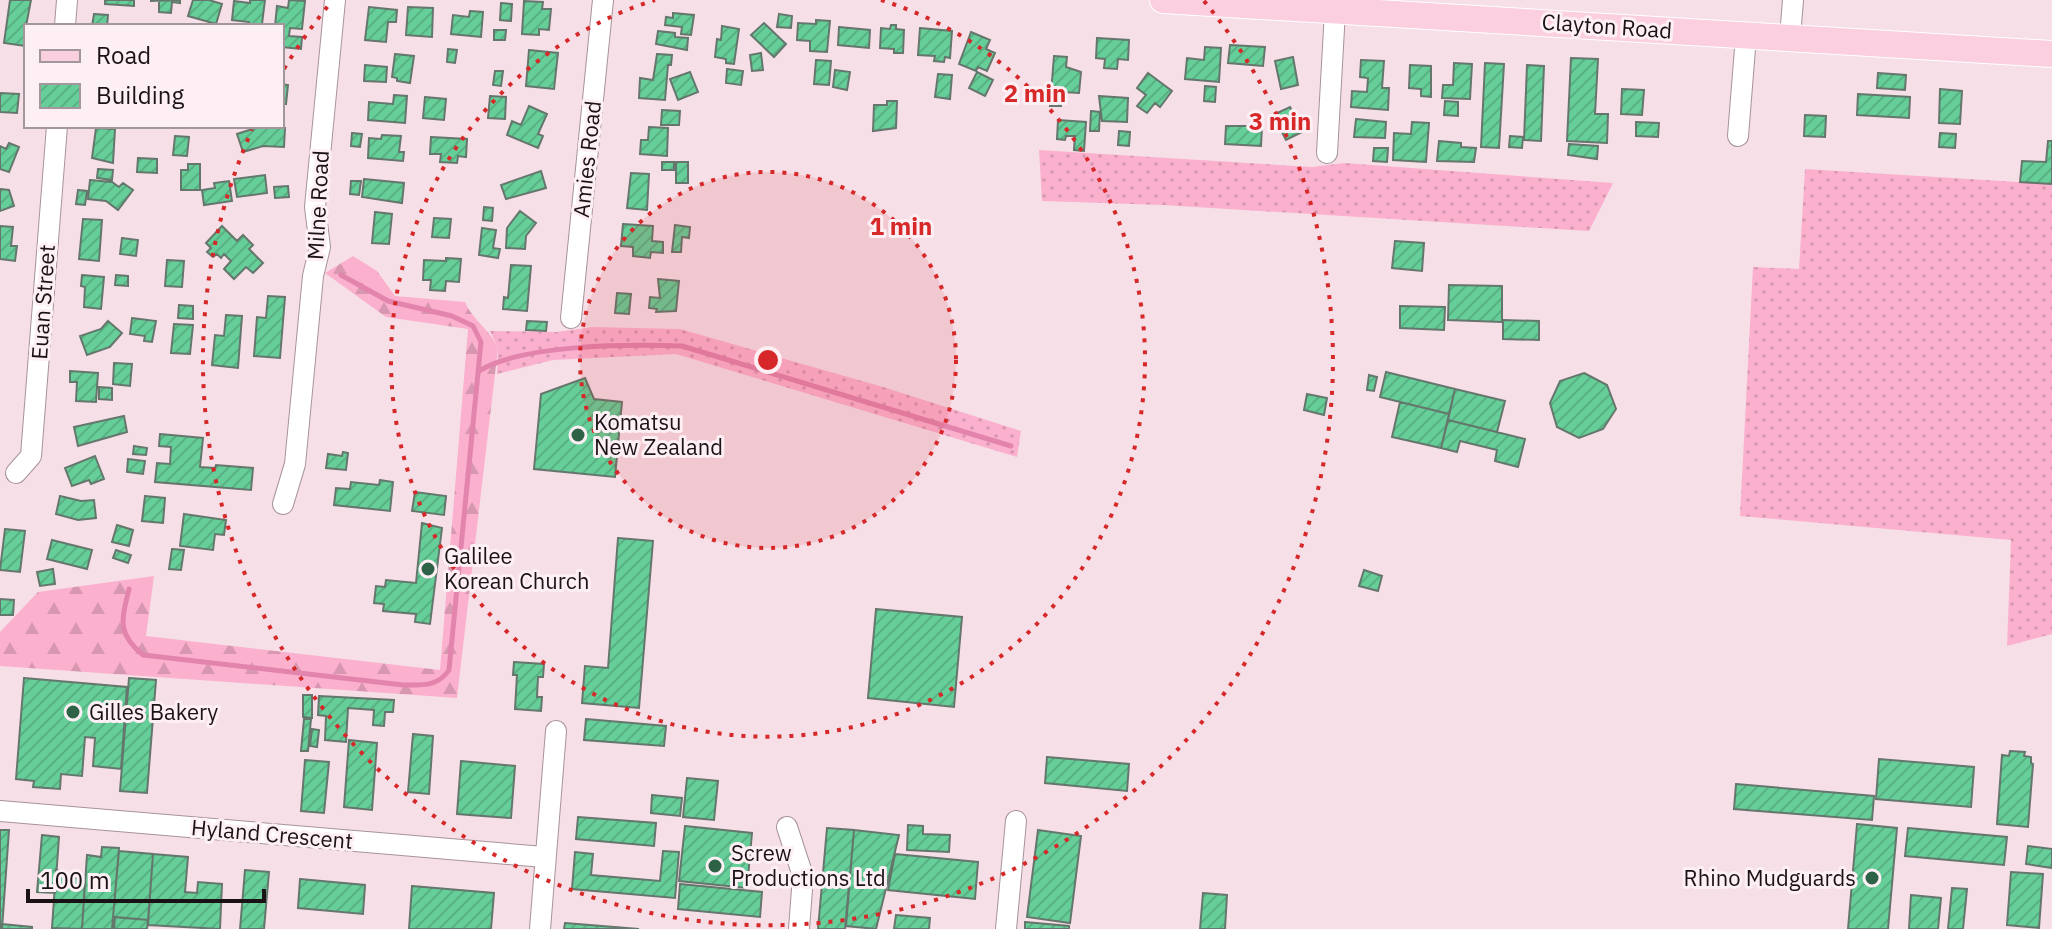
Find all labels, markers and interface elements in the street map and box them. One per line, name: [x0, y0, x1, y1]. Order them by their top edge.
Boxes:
street label: Clayton Road: [1541, 6, 1673, 45]
legend: [24, 24, 284, 128]
text: Road: [96, 39, 151, 71]
text: 2 min: [1004, 77, 1066, 109]
text: Building: [96, 79, 184, 111]
street label: Amies Road: [566, 99, 607, 219]
text: 3 min: [1249, 105, 1311, 137]
street label: Milne Road: [300, 149, 335, 261]
text: 1 min: [870, 210, 932, 242]
street label: Euan Street: [24, 244, 61, 360]
centre of rings: [754, 346, 782, 374]
place label: Komatsu New Zealand: [594, 407, 723, 461]
marker: Komatsu New Zealand: [569, 426, 587, 444]
place label: Galilee Korean Church: [444, 541, 589, 595]
marker: Galilee Korean Church: [419, 560, 437, 578]
place label: Gilles Bakery: [89, 697, 218, 726]
marker: Gilles Bakery: [64, 703, 82, 721]
street label: Hyland Crescent: [190, 812, 354, 855]
place label: Screw Productions Ltd: [731, 838, 886, 892]
scale bar: [28, 853, 264, 903]
marker: Screw Productions Ltd: [706, 857, 724, 875]
place label: Rhino Mudguards: [1684, 863, 1856, 892]
text: 100 m: [40, 864, 110, 896]
marker: Rhino Mudguards: [1863, 869, 1881, 887]

